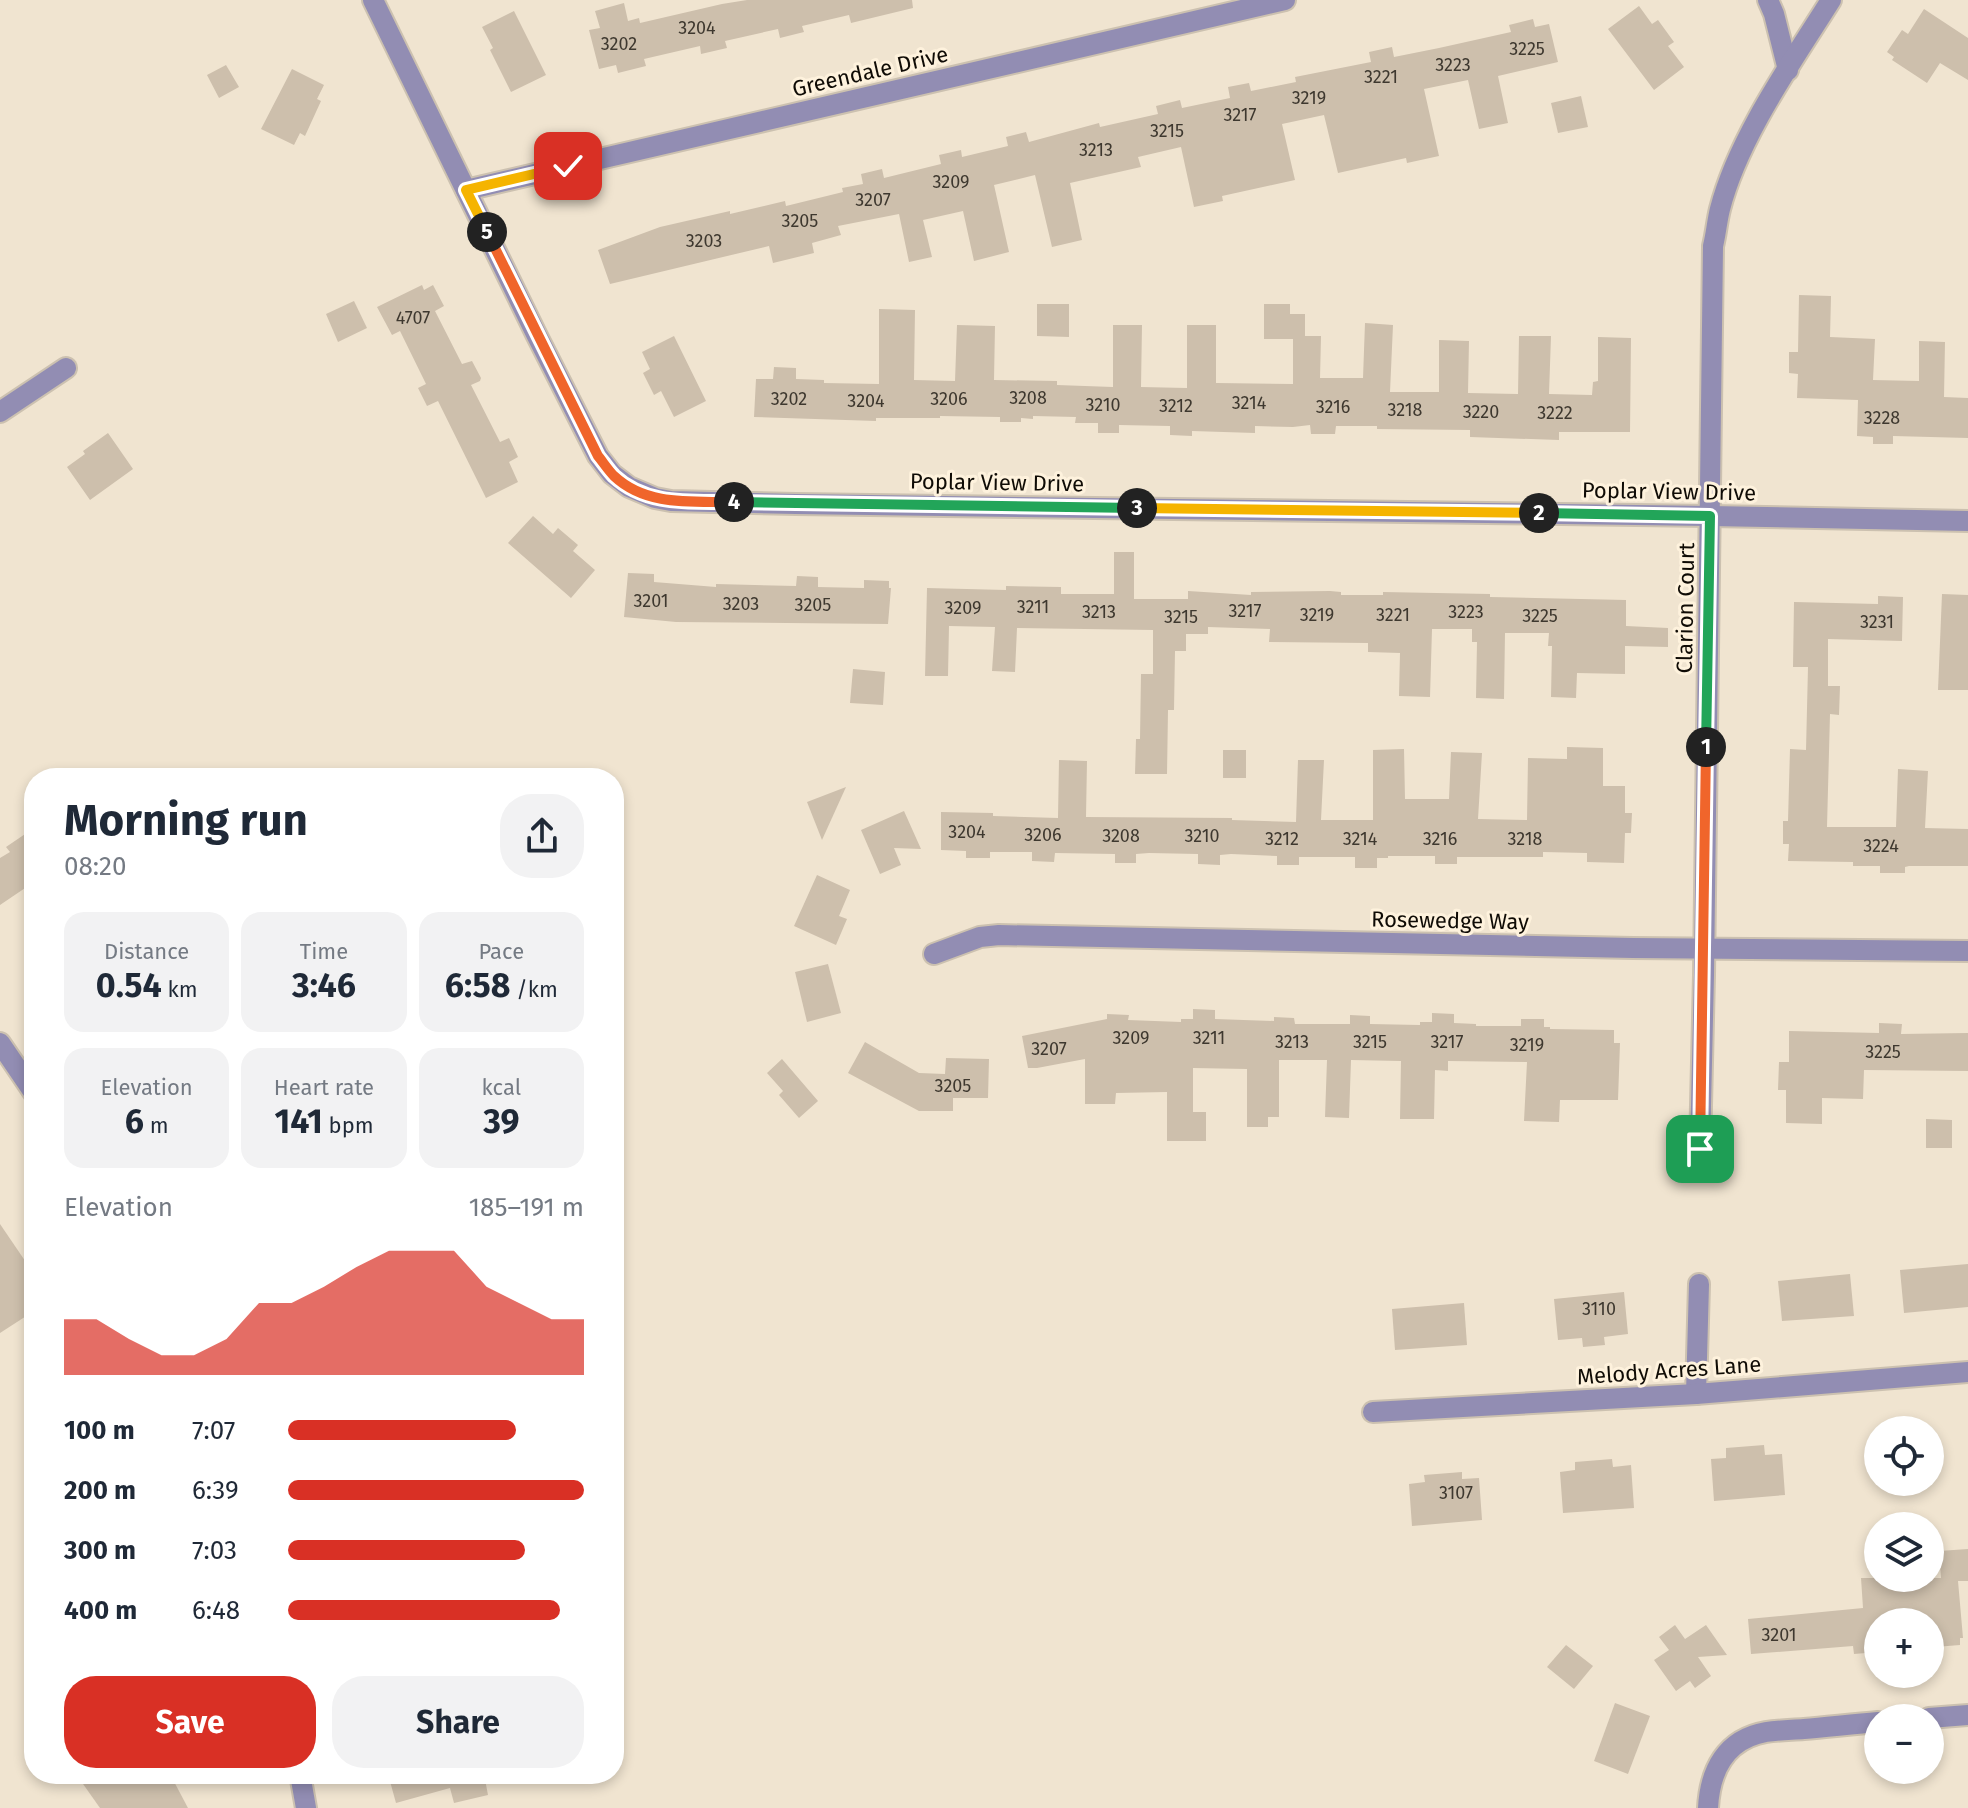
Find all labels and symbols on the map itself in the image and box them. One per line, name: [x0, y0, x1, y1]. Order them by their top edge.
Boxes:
house number: 3204: [678, 17, 716, 39]
house number: 3202: [601, 33, 637, 55]
house number: 3225: [1509, 38, 1545, 60]
street label: Greendale Drive: [789, 40, 951, 103]
house number: 3223: [1435, 54, 1471, 76]
house number: 3221: [1364, 66, 1398, 88]
house number: 3219: [1292, 87, 1326, 109]
house number: 3217: [1223, 104, 1257, 126]
house number: 3215: [1150, 120, 1184, 142]
pin: [534, 132, 602, 200]
house number: 3213: [1079, 139, 1113, 161]
house number: 3209: [932, 171, 970, 193]
house number: 3207: [855, 189, 891, 211]
house number: 3205: [782, 210, 818, 232]
pin: 5: [467, 212, 507, 252]
house number: 3203: [686, 230, 722, 252]
house number: 4707: [396, 307, 430, 329]
house number: 3208: [1009, 387, 1047, 409]
house number: 3202: [771, 388, 807, 410]
house number: 3206: [930, 388, 968, 410]
house number: 3204: [847, 390, 885, 412]
house number: 3214: [1232, 392, 1267, 414]
house number: 3210: [1085, 394, 1121, 416]
house number: 3212: [1159, 395, 1193, 417]
house number: 3216: [1316, 396, 1350, 418]
house number: 3218: [1388, 399, 1423, 421]
house number: 3220: [1463, 401, 1499, 423]
house number: 3222: [1537, 402, 1573, 424]
house number: 3228: [1864, 407, 1900, 429]
street label: Poplar View Drive: [910, 467, 1084, 498]
street label: Poplar View Drive: [1582, 476, 1756, 507]
pin: 4: [714, 482, 754, 522]
pin: 3: [1117, 488, 1157, 528]
pin: 2: [1519, 493, 1559, 533]
street label: Clarion Court: [1671, 542, 1700, 674]
house number: 3201: [633, 590, 669, 612]
house number: 3203: [723, 593, 759, 615]
house number: 3205: [795, 594, 831, 616]
house number: 3211: [1017, 596, 1049, 618]
house number: 3209: [944, 597, 982, 619]
house number: 3217: [1228, 600, 1262, 622]
house number: 3213: [1082, 601, 1116, 623]
house number: 3223: [1448, 601, 1484, 623]
house number: 3219: [1300, 604, 1334, 626]
house number: 3221: [1376, 604, 1410, 626]
house number: 3225: [1522, 605, 1558, 627]
house number: 3215: [1164, 606, 1198, 628]
house number: 3231: [1860, 611, 1894, 633]
pin: 1: [1686, 727, 1726, 767]
house number: 3204: [948, 821, 986, 843]
house number: 3206: [1024, 824, 1062, 846]
house number: 3208: [1102, 825, 1140, 847]
house number: 3210: [1184, 825, 1220, 847]
house number: 3212: [1265, 828, 1299, 850]
house number: 3214: [1343, 828, 1378, 850]
house number: 3216: [1423, 828, 1457, 850]
house number: 3218: [1508, 828, 1543, 850]
house number: 3224: [1863, 835, 1899, 857]
street label: Rosewedge Way: [1371, 906, 1529, 935]
house number: 3209: [1112, 1027, 1150, 1049]
house number: 3211: [1193, 1027, 1225, 1049]
house number: 3213: [1275, 1031, 1309, 1053]
house number: 3215: [1353, 1031, 1387, 1053]
house number: 3217: [1430, 1031, 1464, 1053]
house number: 3219: [1510, 1034, 1544, 1056]
house number: 3207: [1031, 1038, 1067, 1060]
house number: 3225: [1865, 1041, 1901, 1063]
house number: 3205: [935, 1075, 971, 1097]
pin: [1666, 1115, 1734, 1183]
house number: 3110: [1582, 1298, 1616, 1320]
street label: Melody Acres Lane: [1576, 1351, 1762, 1390]
house number: 3107: [1439, 1482, 1473, 1504]
house number: 3201: [1761, 1624, 1797, 1646]

